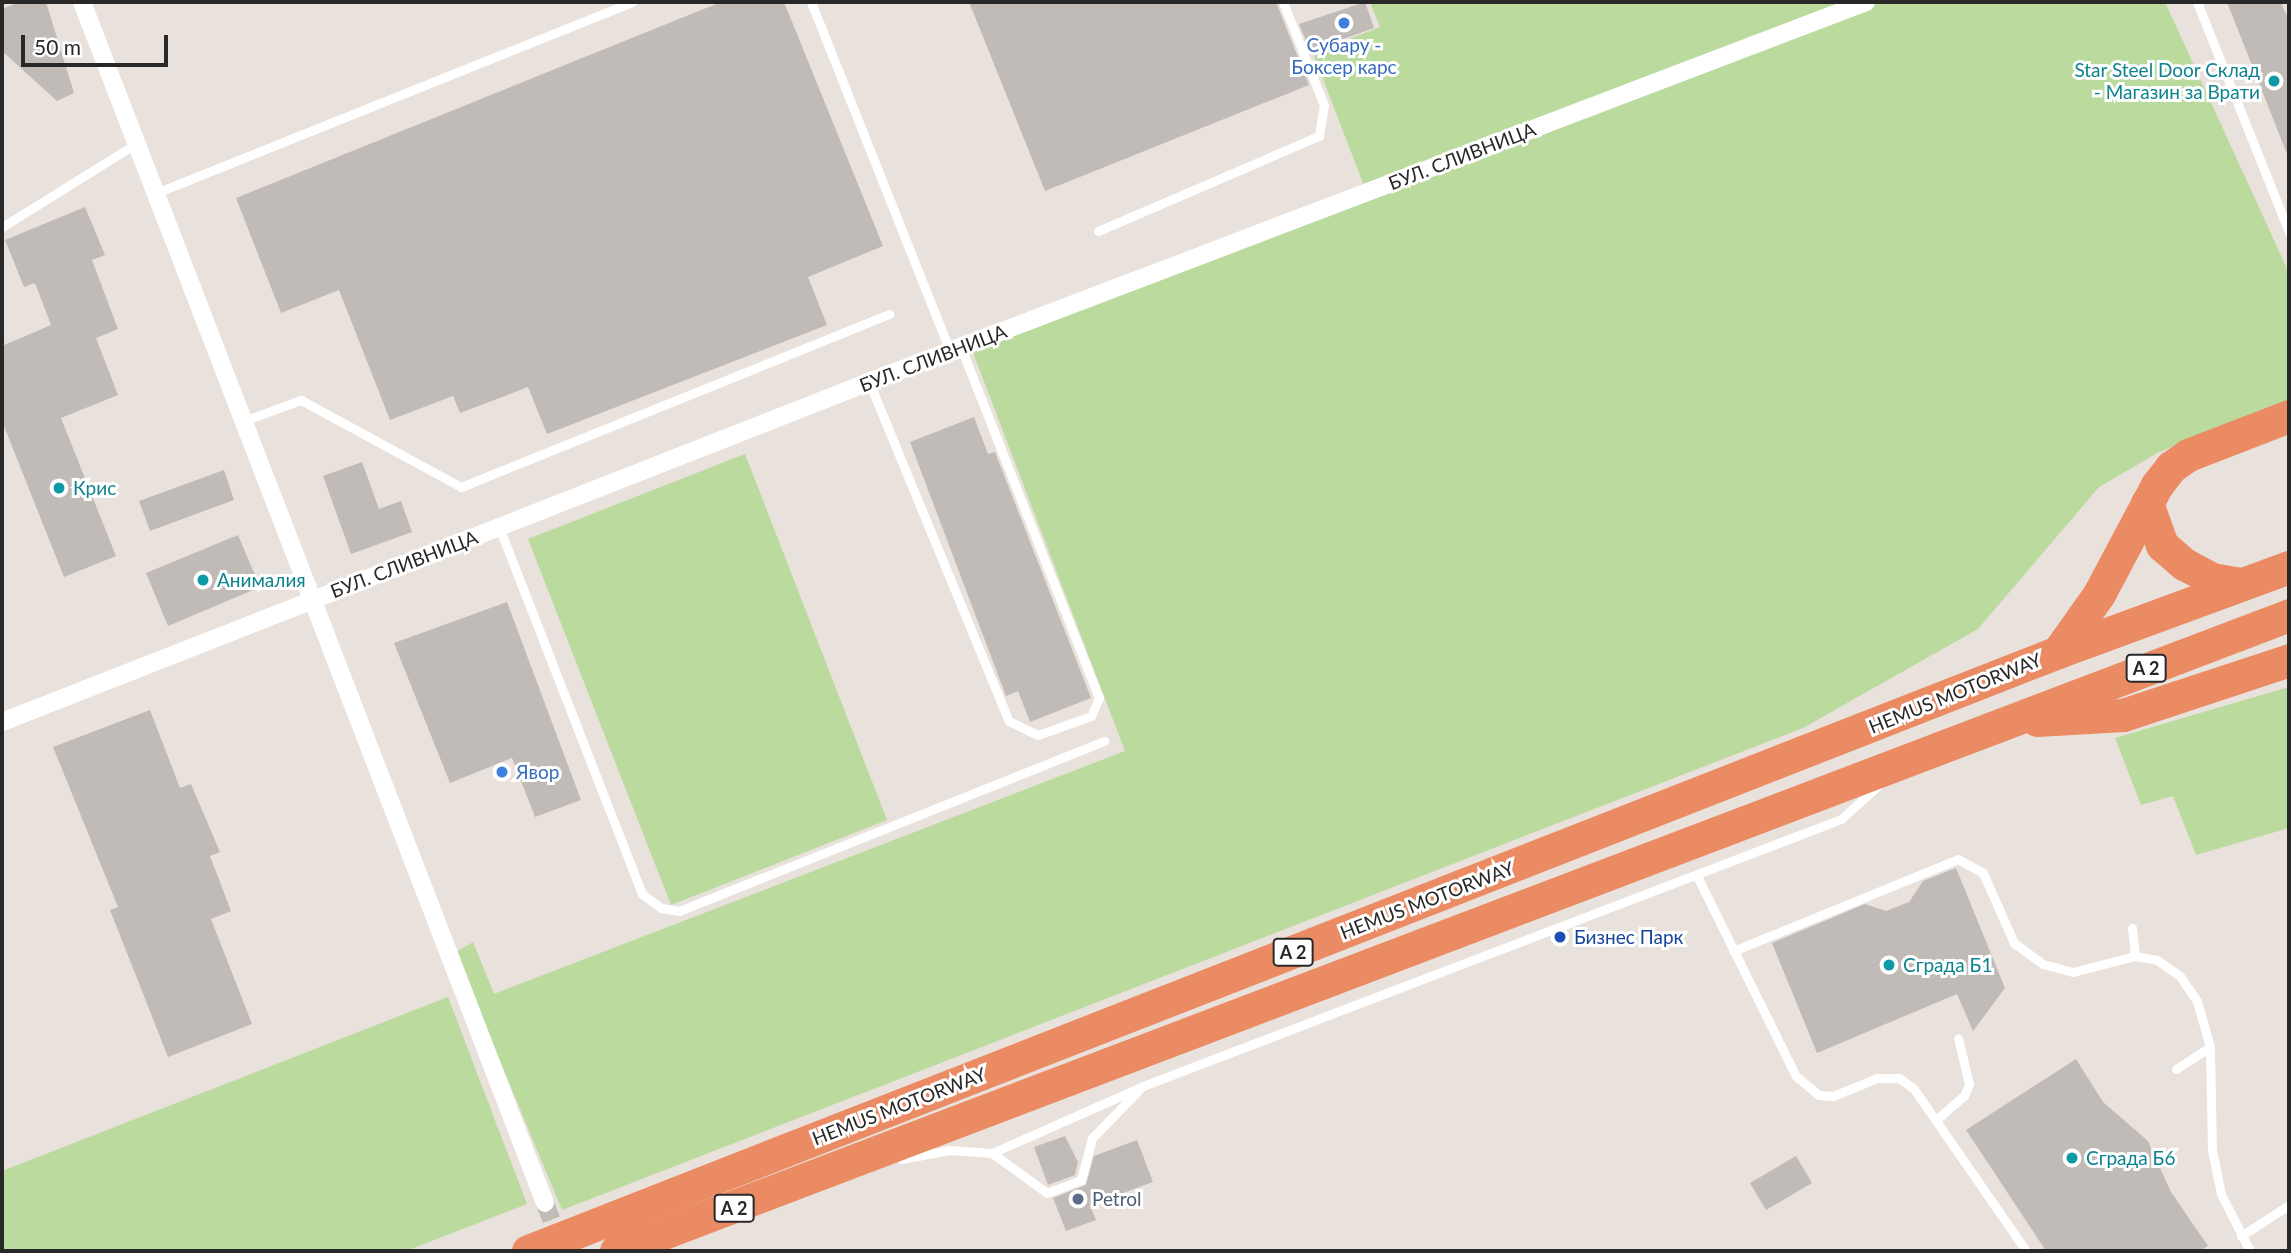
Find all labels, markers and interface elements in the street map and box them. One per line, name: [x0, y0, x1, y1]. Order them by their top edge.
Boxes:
marker: Субару - Боксер карс: [1336, 15, 1352, 31]
scale bar: [24, 21, 172, 65]
text: 50 m: [34, 34, 81, 59]
place label: Субару - Боксер карс: [1291, 34, 1397, 78]
place label: Star Steel Door Склад - Магазин за Врати: [2074, 59, 2260, 103]
marker: Star Steel Door Склад - Магазин за Врати: [2266, 73, 2282, 89]
street label: БУЛ. СЛИВНИЦА: [1385, 117, 1539, 195]
street label: БУЛ. СЛИВНИЦА: [856, 319, 1010, 397]
place label: Крис: [73, 477, 116, 499]
marker: Крис: [51, 480, 67, 496]
street label: БУЛ. СЛИВНИЦА: [327, 525, 481, 603]
place label: Анималия: [217, 569, 306, 591]
marker: Анималия: [195, 572, 211, 588]
street label: HEMUS MOTORWAY: [1865, 648, 2045, 738]
road number: A 2: [2125, 654, 2167, 682]
place label: Явор: [516, 761, 559, 783]
marker: Явор: [494, 764, 510, 780]
street label: HEMUS MOTORWAY: [1337, 856, 1517, 944]
place label: Бизнес Парк: [1574, 926, 1683, 948]
marker: Бизнес Парк: [1552, 929, 1568, 945]
road number: A 2: [1272, 937, 1314, 967]
place label: Сграда Б1: [1903, 954, 1992, 976]
marker: Сграда Б1: [1881, 957, 1897, 973]
street label: HEMUS MOTORWAY: [809, 1062, 989, 1150]
place label: Сграда Б6: [2086, 1147, 2175, 1169]
marker: Сграда Б6: [2064, 1150, 2080, 1166]
place label: Petrol: [1092, 1188, 1141, 1210]
marker: Petrol: [1070, 1191, 1086, 1207]
road number: A 2: [713, 1194, 755, 1223]

